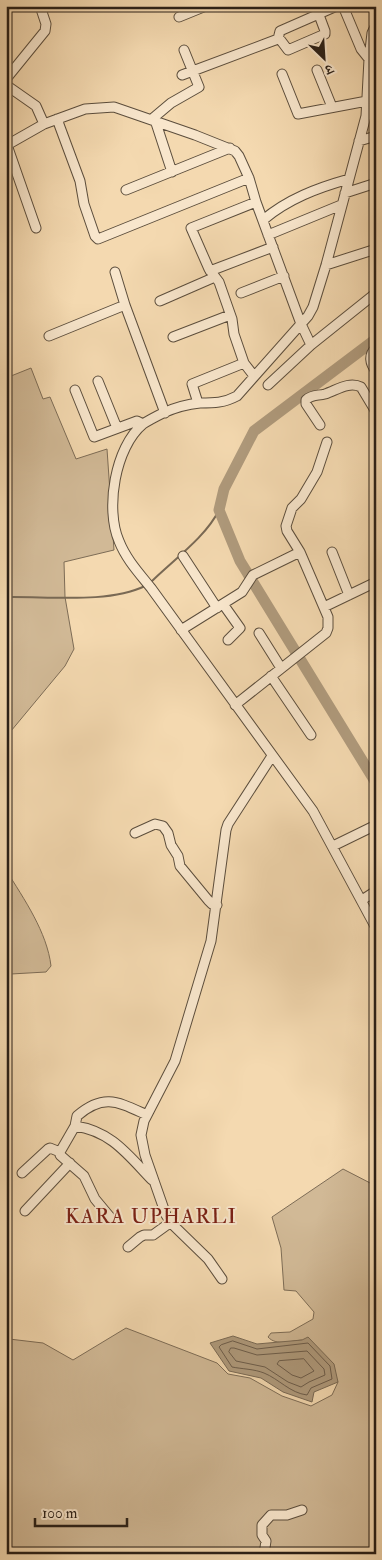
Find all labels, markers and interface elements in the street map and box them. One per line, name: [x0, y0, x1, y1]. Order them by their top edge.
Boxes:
north arrow: [300, 32, 350, 82]
text: उ: [322, 60, 337, 79]
district label: KARA UPHARLI: [65, 1203, 237, 1230]
scale bar: [35, 1495, 128, 1527]
text: 100 m: [42, 1504, 78, 1523]

